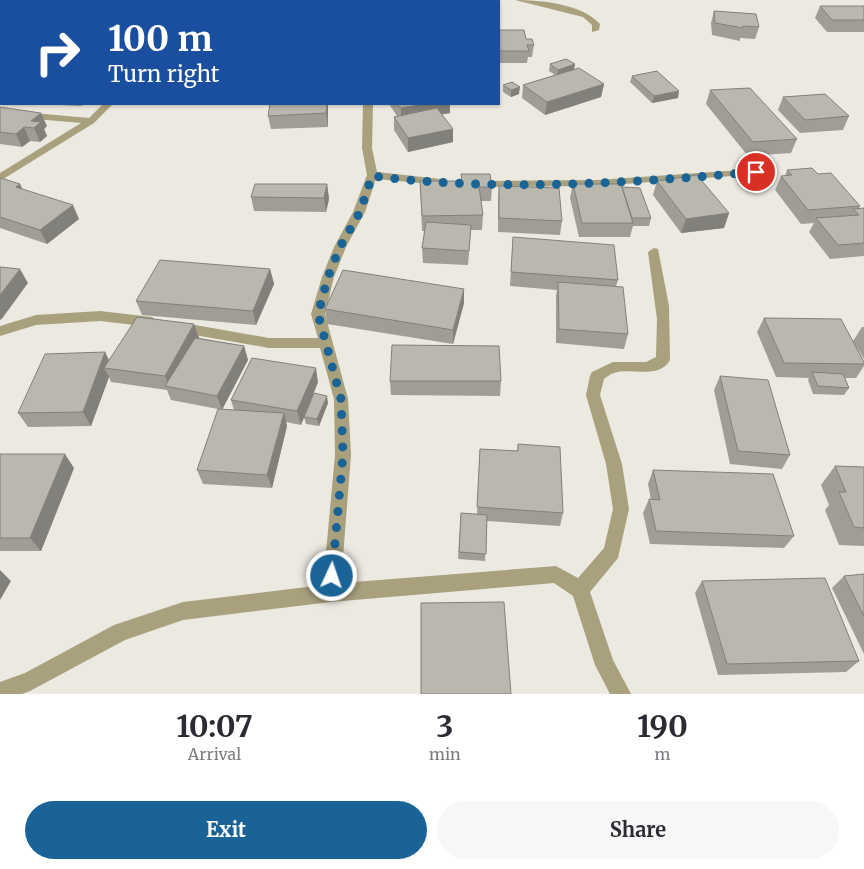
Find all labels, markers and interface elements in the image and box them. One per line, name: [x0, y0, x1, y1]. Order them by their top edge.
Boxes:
text: 100 m: [108, 17, 213, 61]
icon: right: [25, 20, 90, 85]
text: Turn right: [108, 60, 219, 88]
pin: [735, 151, 777, 193]
icon: arrive: [742, 158, 770, 186]
position arrow: [305, 549, 357, 601]
text: 10:07: [176, 707, 253, 745]
text: 3: [436, 707, 453, 745]
text: 190: [637, 707, 688, 745]
text: Arrival: [188, 744, 241, 764]
text: min: [429, 744, 461, 764]
text: m: [654, 744, 670, 764]
button: Exit: [25, 801, 427, 859]
button: Share: [437, 801, 839, 859]

